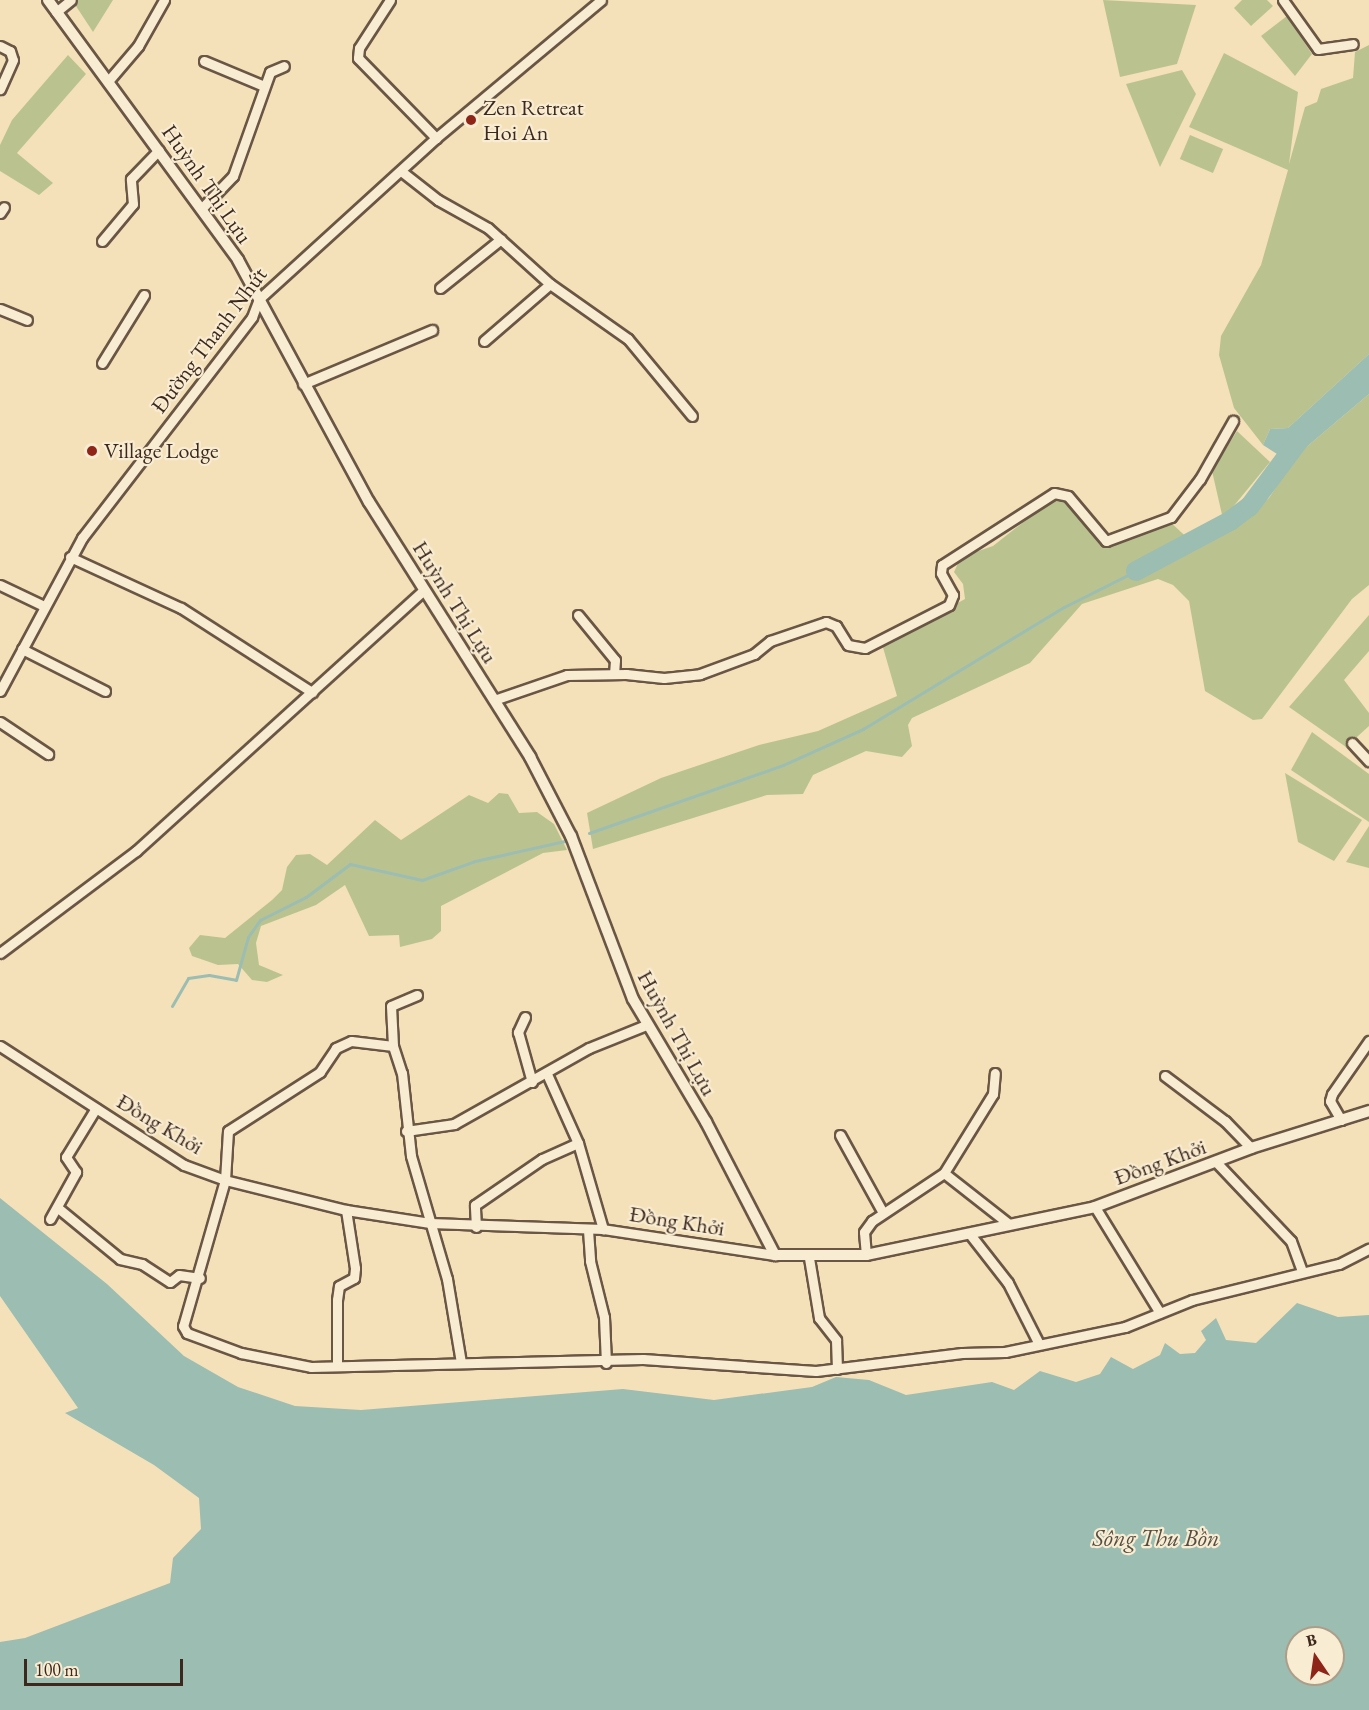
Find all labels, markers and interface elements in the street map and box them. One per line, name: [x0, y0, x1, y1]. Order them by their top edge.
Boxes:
place label: Zen Retreat Hoi An: [483, 94, 584, 146]
marker: Zen Retreat Hoi An: [464, 113, 478, 127]
street label: Huỳnh Thị Lựu: [156, 119, 258, 249]
street label: Đường Thanh Nhứt: [146, 262, 272, 418]
place label: Village Lodge: [104, 438, 219, 464]
marker: Village Lodge: [85, 444, 99, 458]
street label: Huỳnh Thị Lựu: [407, 536, 503, 668]
street label: Huỳnh Thị Lựu: [632, 966, 722, 1100]
street label: Đồng Khởi: [112, 1088, 208, 1160]
street label: Đồng Khởi: [1110, 1133, 1210, 1191]
street label: Đồng Khởi: [628, 1200, 726, 1242]
water label: Sông Thu Bồn: [1093, 1524, 1219, 1552]
north arrow: [1285, 1626, 1345, 1686]
text: B: [1304, 1629, 1319, 1651]
scale bar: [27, 1647, 186, 1685]
text: 100 m: [35, 1658, 79, 1681]

